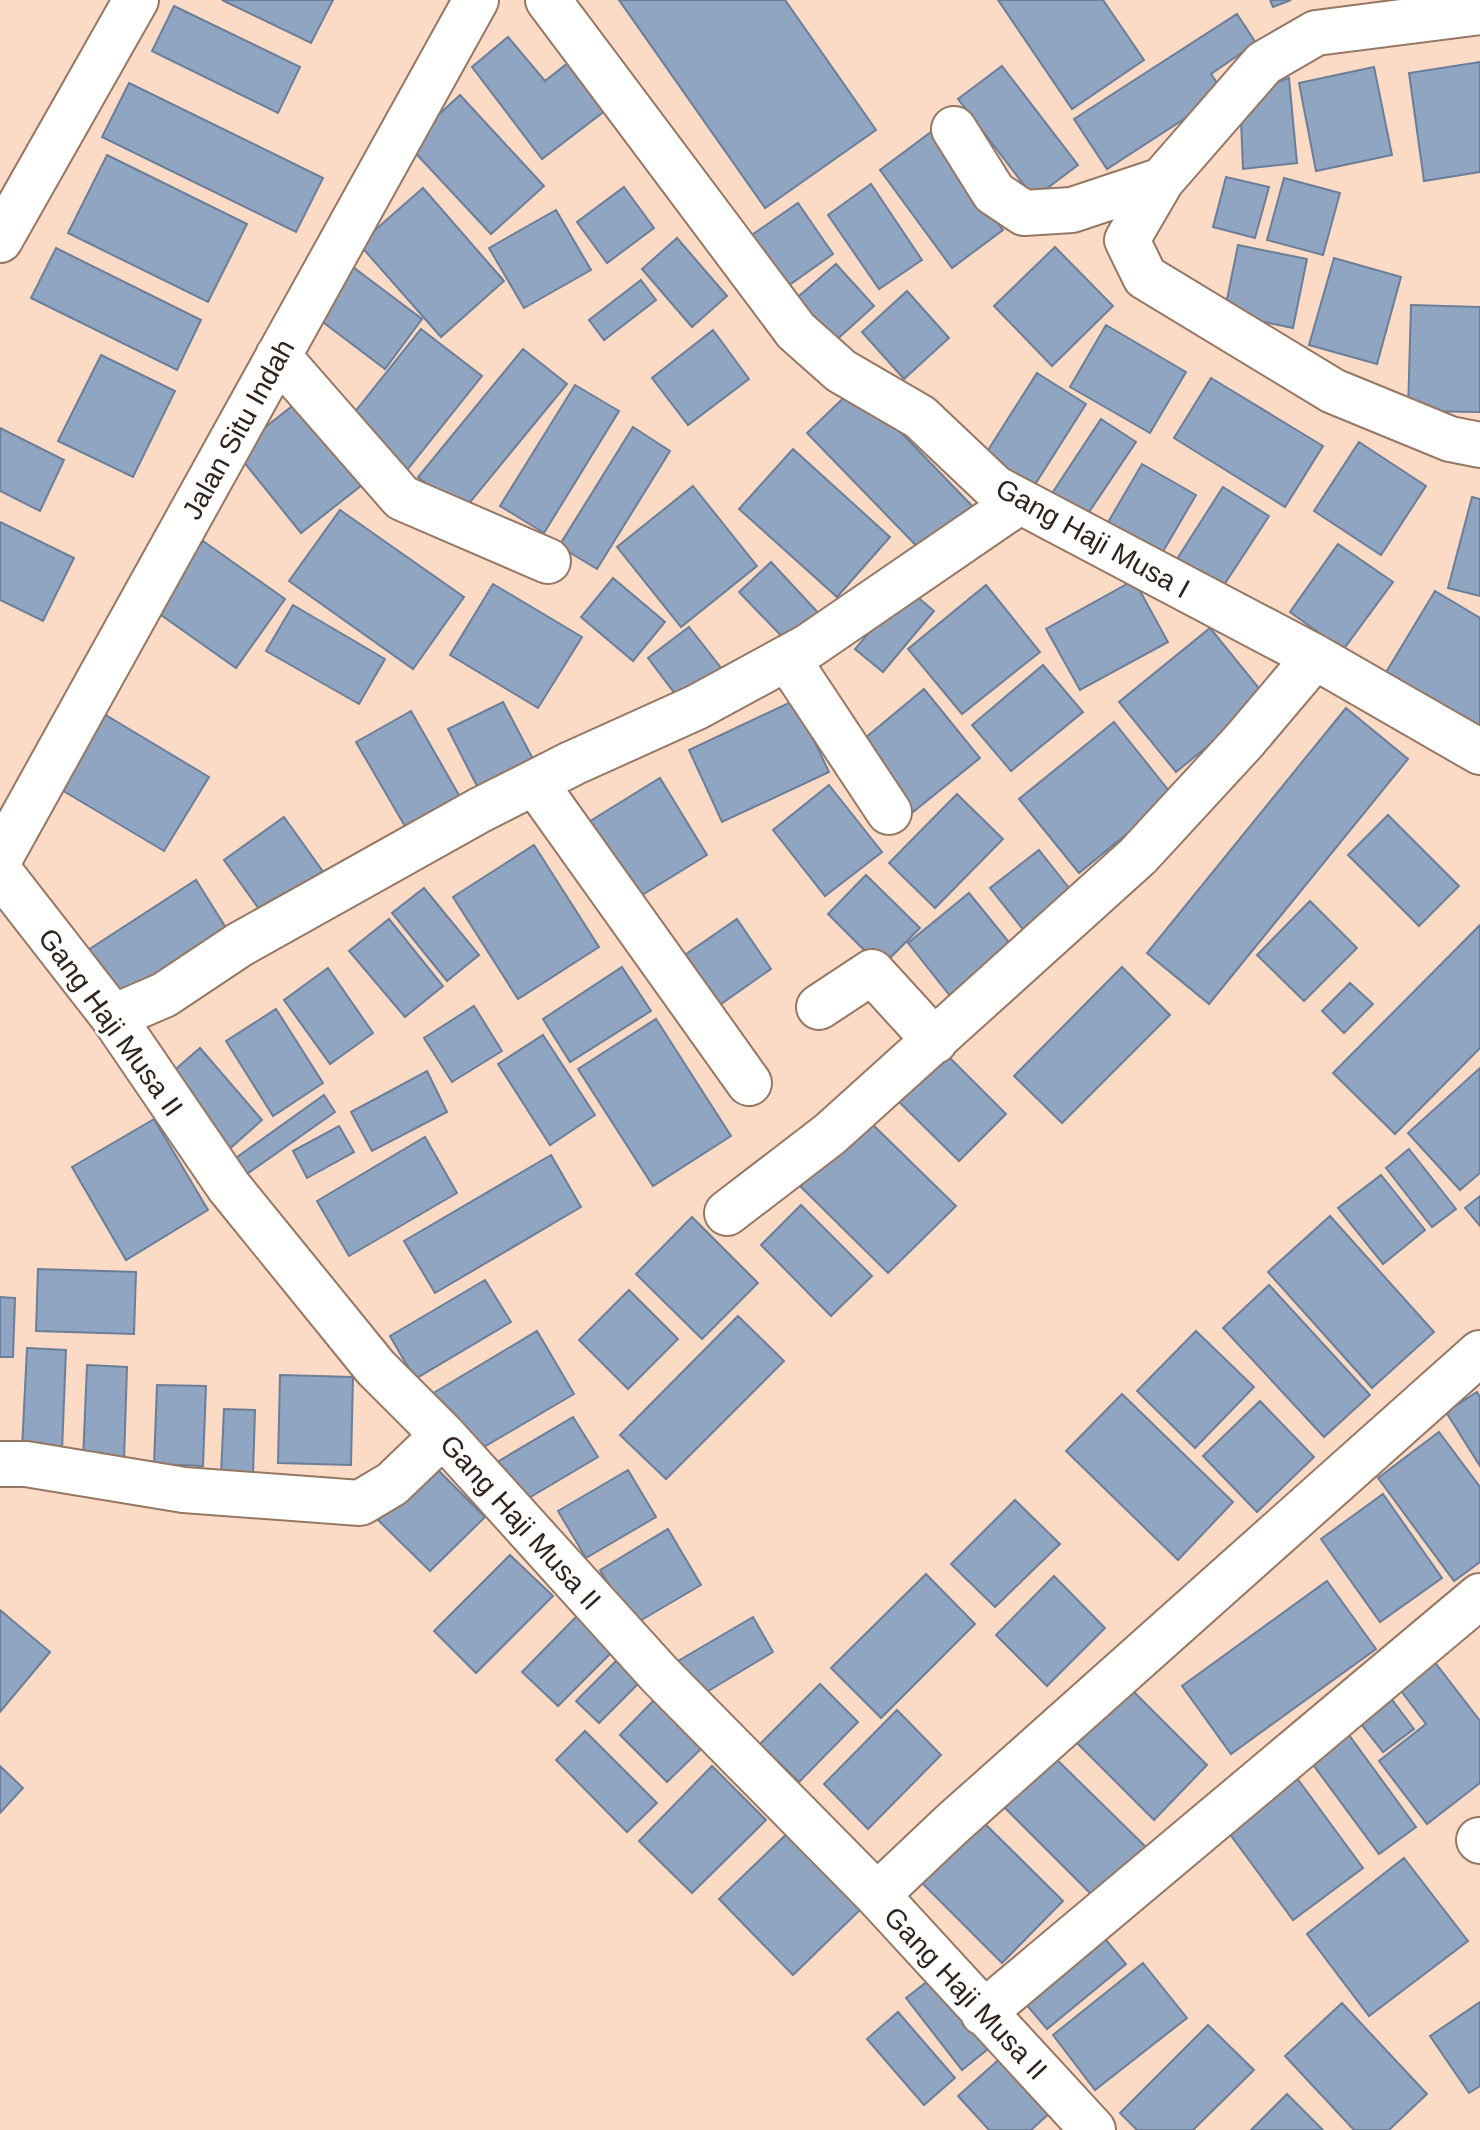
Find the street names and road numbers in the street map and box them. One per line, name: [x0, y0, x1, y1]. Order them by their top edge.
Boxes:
street label: Jalan Situ Indah: [176, 334, 301, 525]
street label: Gang Haji Musa I: [991, 472, 1195, 604]
street label: Gang Haji Musa II: [32, 923, 189, 1122]
street label: Gang Haji Musa II: [434, 1429, 607, 1616]
street label: Gang Haji Musa II: [878, 1901, 1053, 2086]

